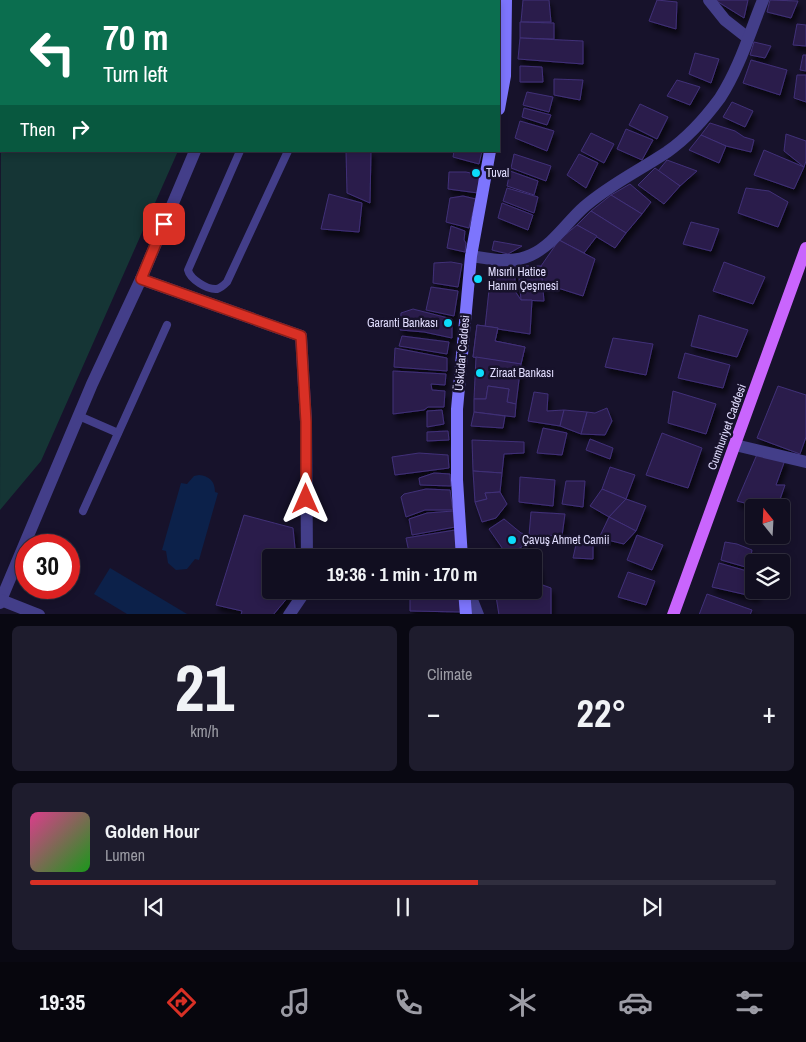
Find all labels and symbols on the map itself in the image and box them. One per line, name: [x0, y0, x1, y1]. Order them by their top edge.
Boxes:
place label: Tuval: [486, 165, 509, 181]
marker: Tuval: [470, 167, 482, 179]
pin: [143, 203, 185, 245]
place label: Mısırlı Hatice Hanım Çeşmesi: [488, 264, 559, 294]
marker: Mısırlı Hatice Hanım Çeşmesi: [472, 273, 484, 285]
street label: Üsküdar Caddesi: [450, 314, 473, 392]
place label: Garanti Bankası: [367, 315, 438, 331]
marker: Garanti Bankası: [442, 317, 454, 329]
place label: Ziraat Bankası: [490, 365, 554, 381]
marker: Ziraat Bankası: [474, 367, 486, 379]
street label: Cumhuriyet Caddesi: [704, 382, 750, 472]
position arrow: [279, 472, 331, 524]
north arrow: [745, 499, 790, 544]
place label: Çavuş Ahmet Camii: [522, 532, 610, 548]
speed limit sign: 30: [15, 534, 80, 599]
marker: Çavuş Ahmet Camii: [506, 534, 518, 546]

